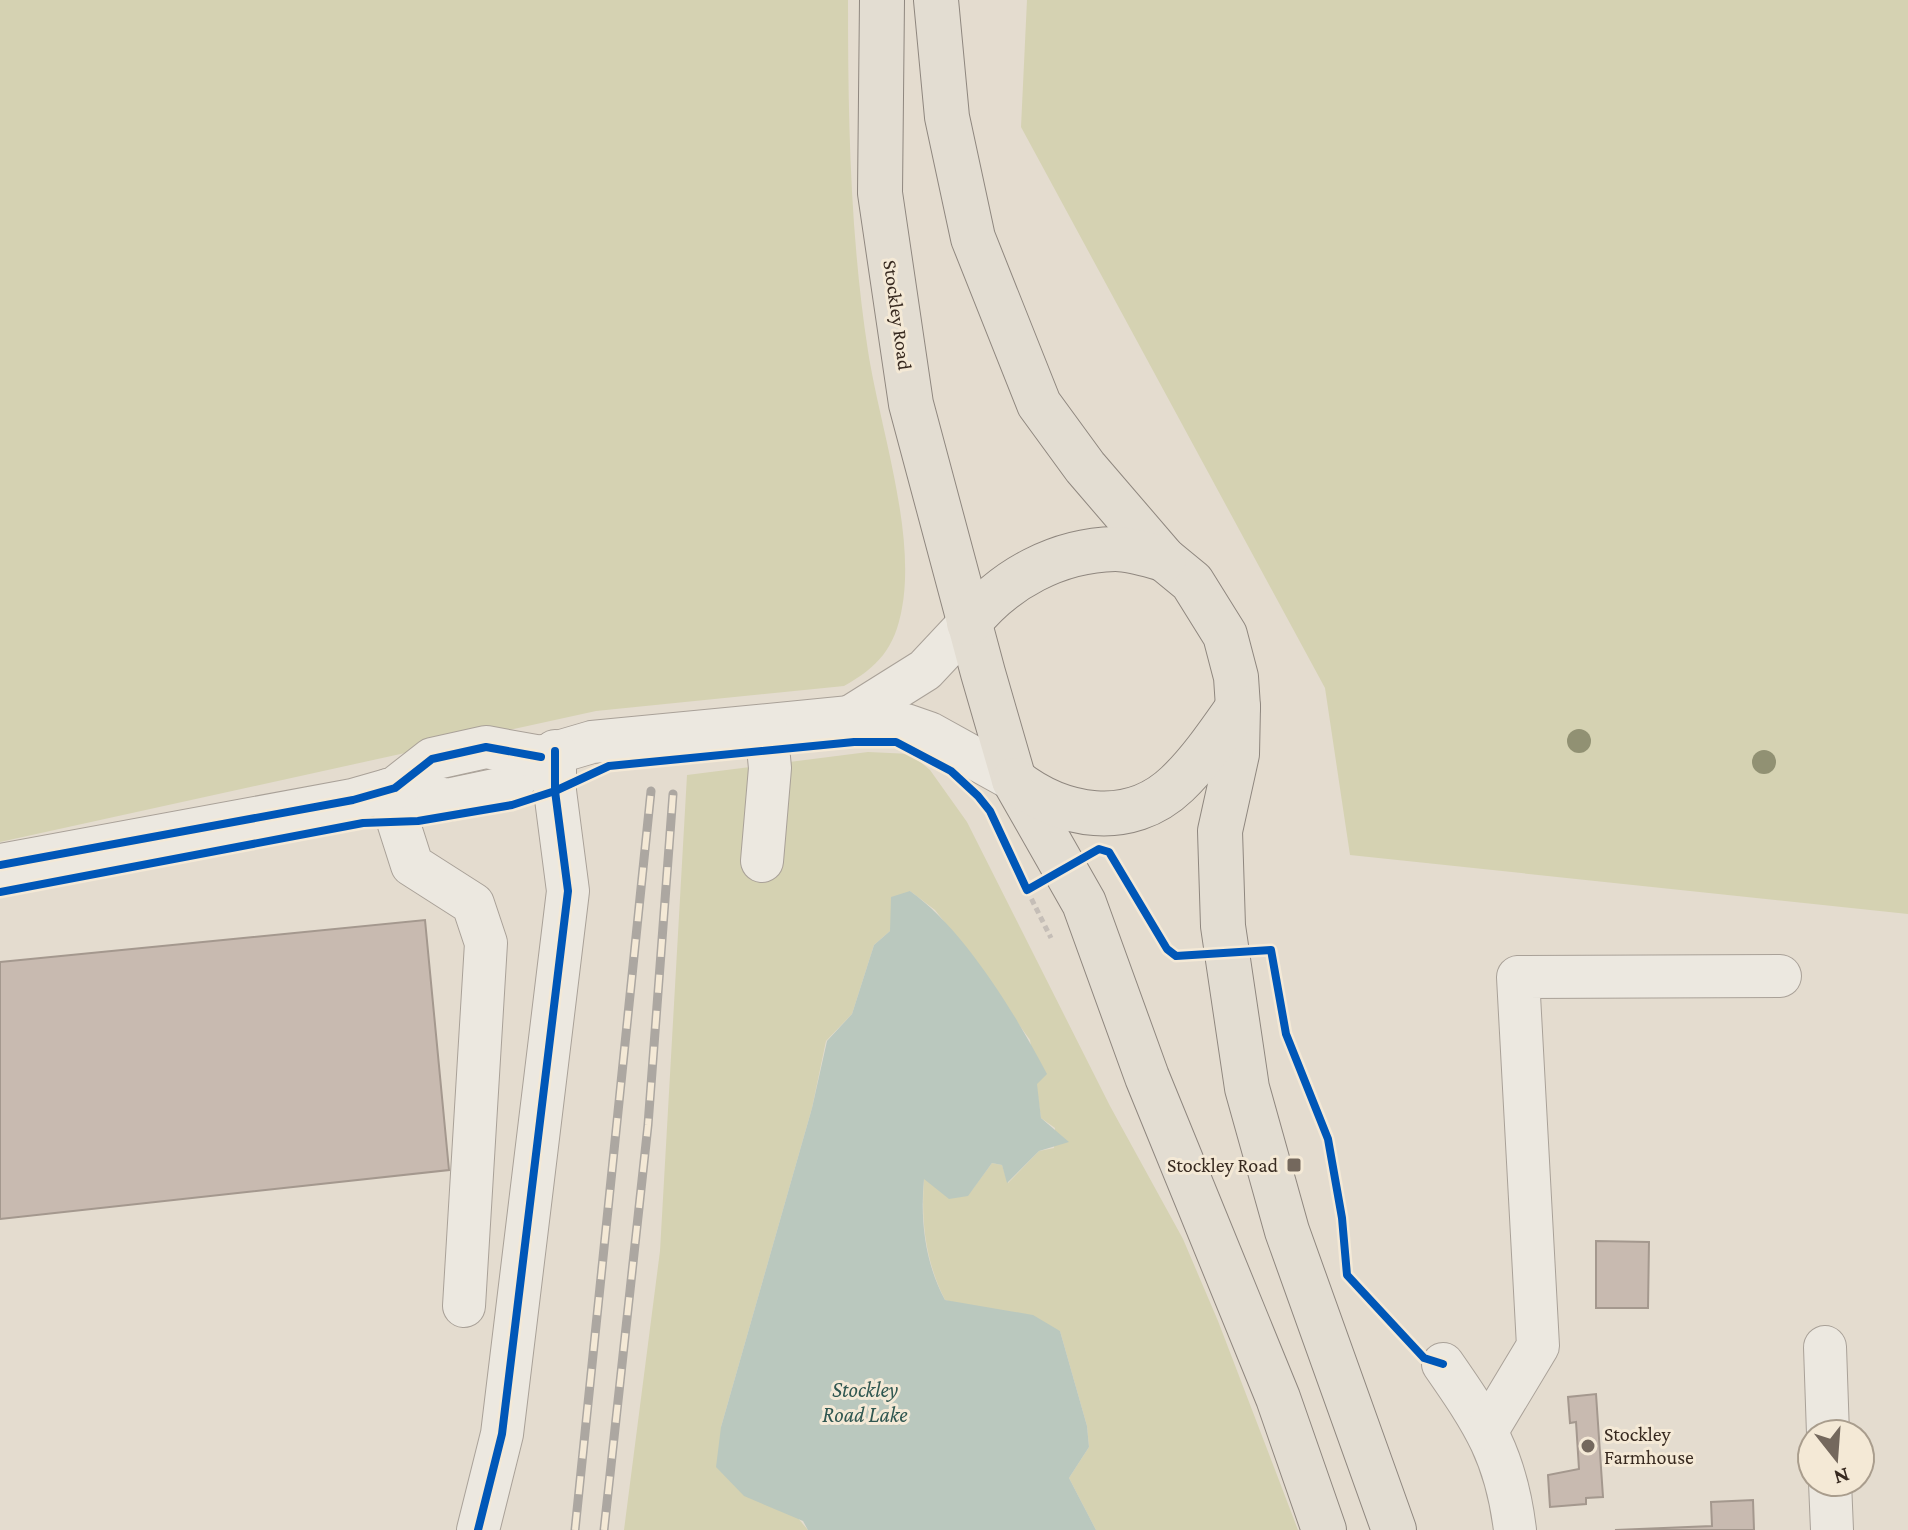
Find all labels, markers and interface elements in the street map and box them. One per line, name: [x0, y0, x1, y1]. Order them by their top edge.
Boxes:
street label: Stockley Road: [878, 258, 917, 372]
place label: Stockley Road: [1167, 1154, 1278, 1177]
marker: Stockley Road: [1285, 1156, 1303, 1174]
water label: Stockley Road Lake: [822, 1377, 908, 1427]
north arrow: [1796, 1418, 1876, 1498]
place label: Stockley Farmhouse: [1604, 1423, 1694, 1468]
marker: Stockley Farmhouse: [1579, 1437, 1597, 1455]
text: N: [1831, 1463, 1853, 1491]

